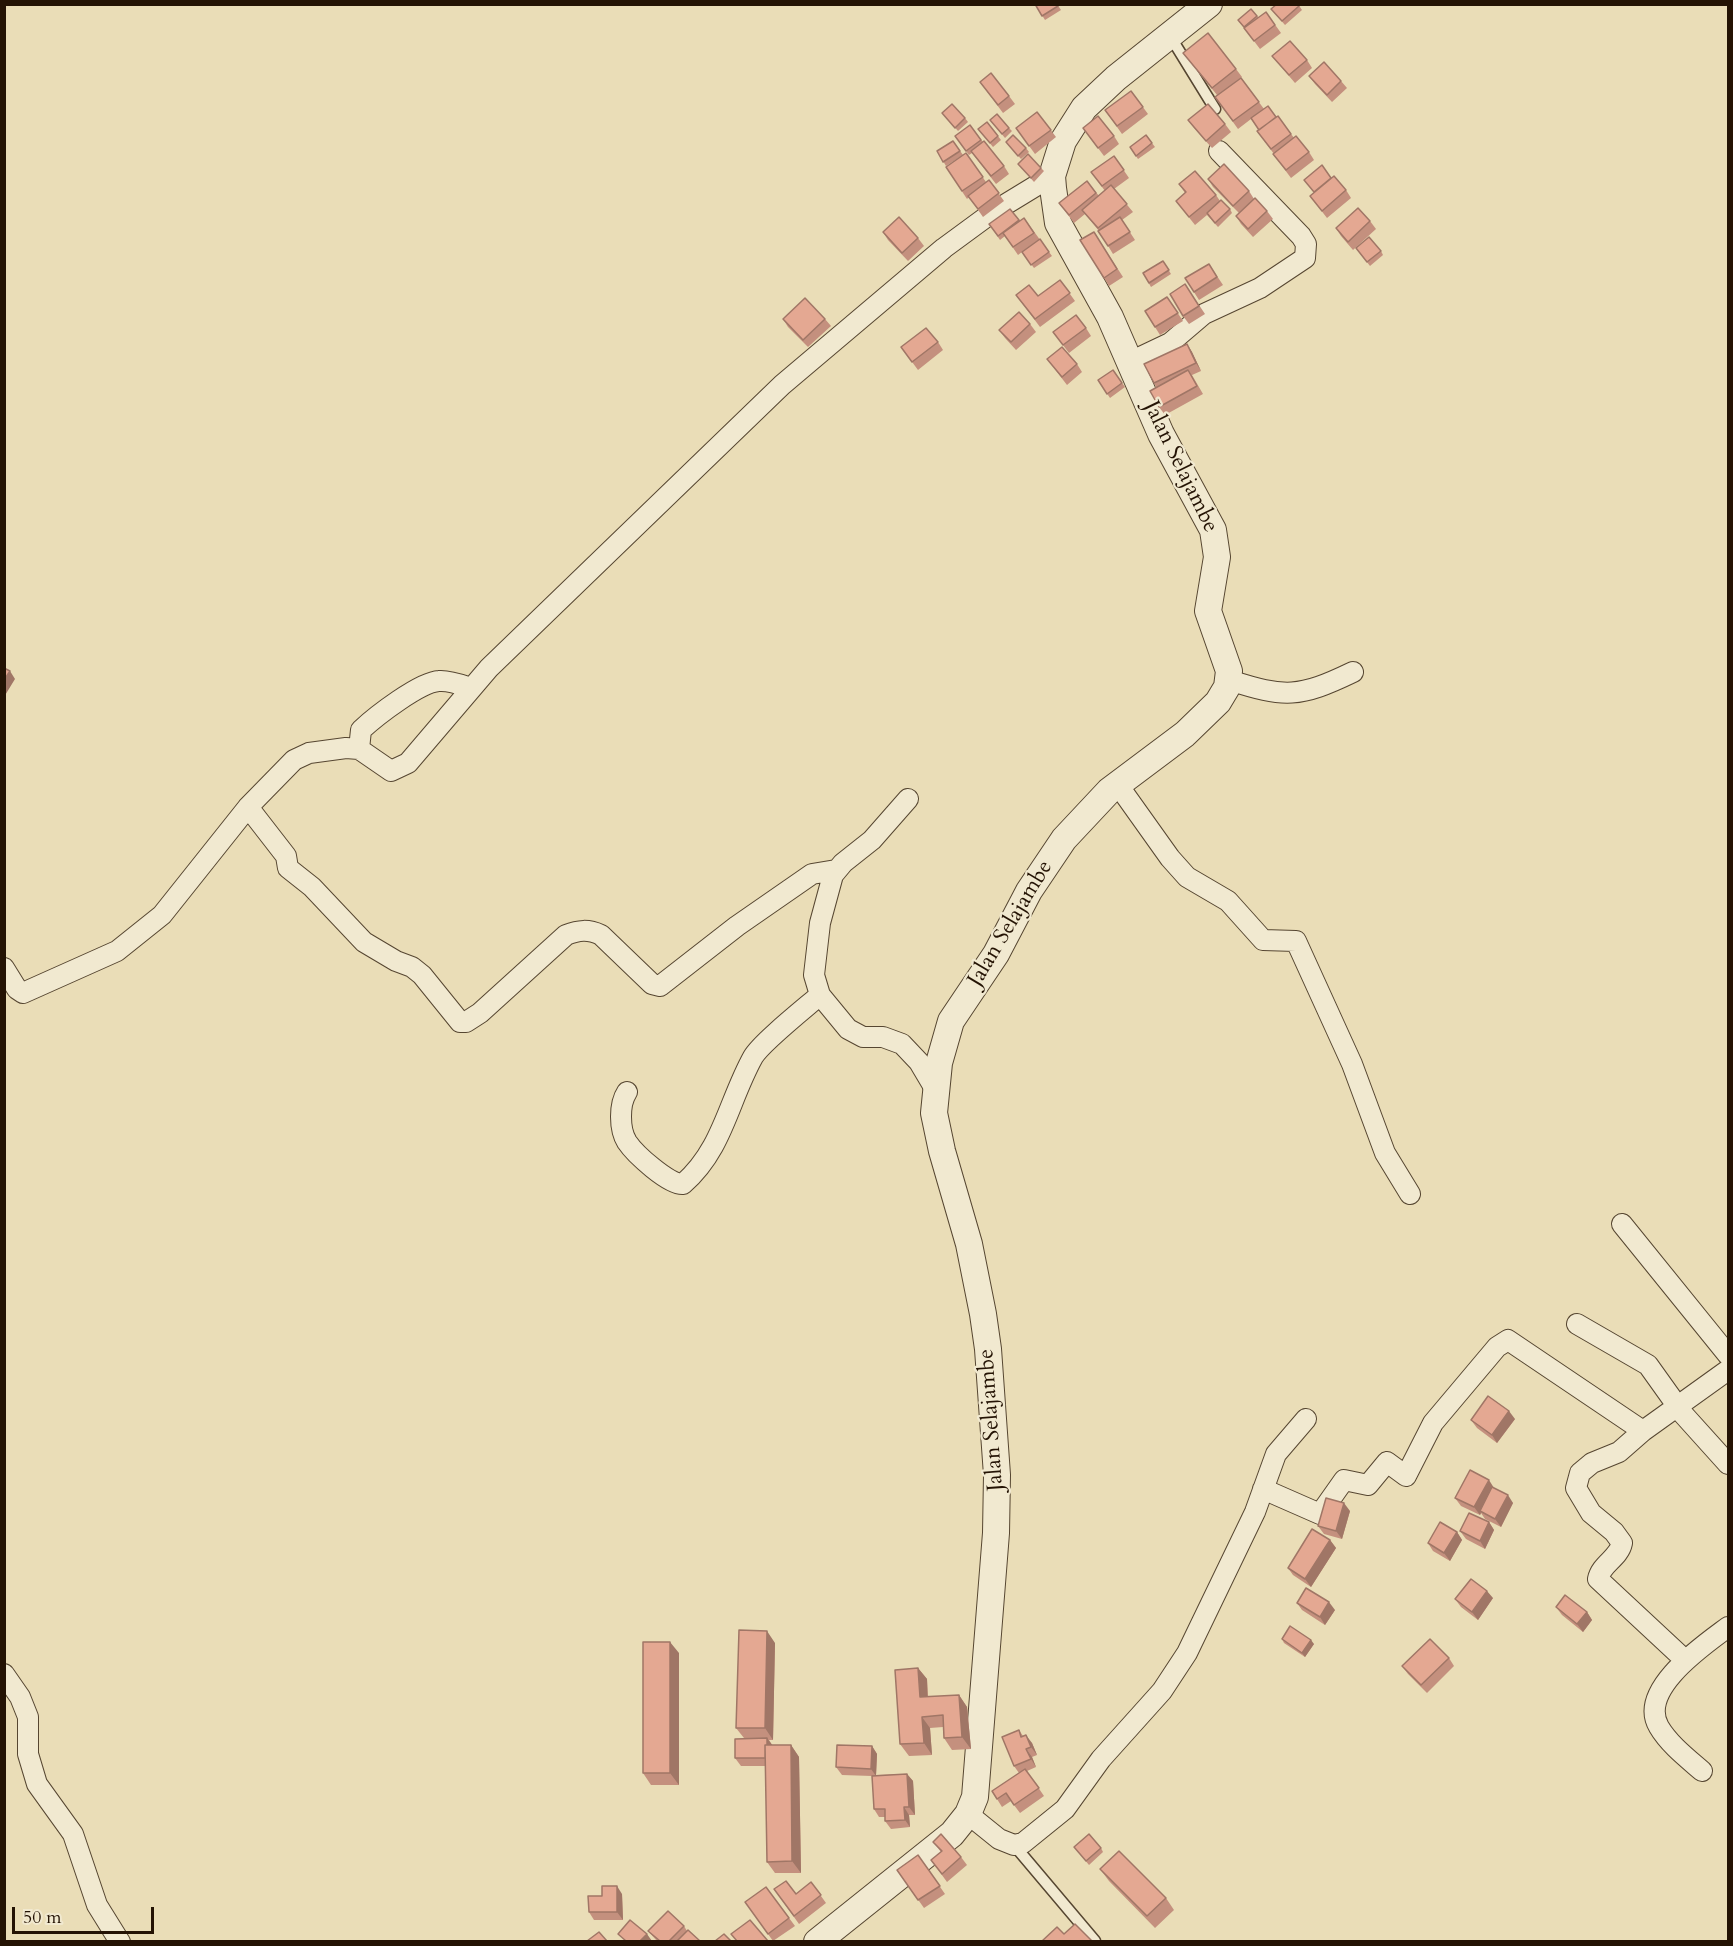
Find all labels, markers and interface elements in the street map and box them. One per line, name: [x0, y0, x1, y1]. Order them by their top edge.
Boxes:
street label: Jalan Selajambe: [1137, 397, 1223, 537]
street label: Jalan Selajambe: [963, 856, 1059, 992]
street label: Jalan Selajambe: [974, 1348, 1010, 1492]
scale bar: [15, 1895, 158, 1933]
text: 50 m: [23, 1905, 62, 1930]

